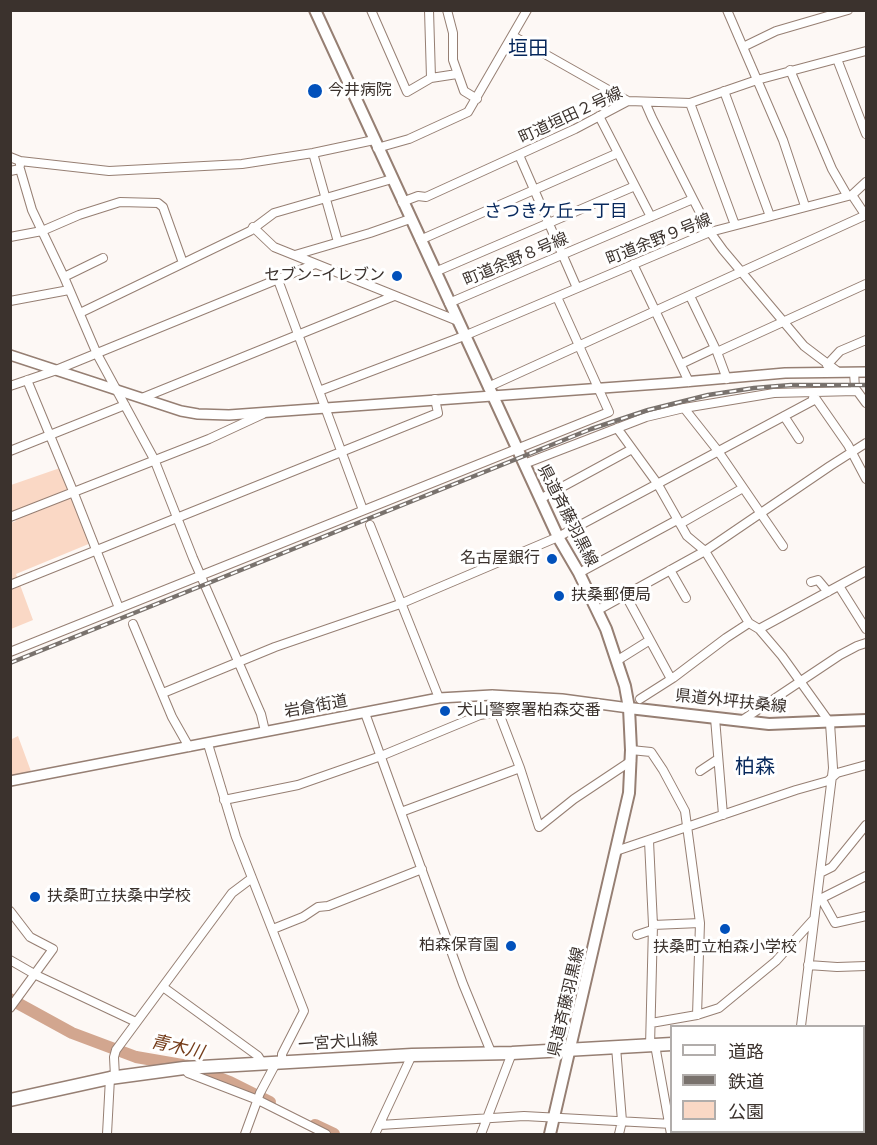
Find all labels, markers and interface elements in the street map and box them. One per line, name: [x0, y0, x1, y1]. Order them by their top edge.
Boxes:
district label: 垣田: [508, 38, 548, 62]
place label: 今井病院: [328, 81, 392, 101]
marker: 今井病院: [306, 82, 324, 100]
street label: 町道垣田２号線: [516, 84, 626, 148]
district label: さつきケ丘一丁目: [484, 201, 628, 223]
street label: 町道余野９号線: [603, 210, 715, 270]
street label: 町道余野８号線: [461, 229, 571, 291]
place label: セブン-イレブン: [264, 266, 385, 286]
marker: セブン-イレブン: [390, 269, 404, 283]
street label: 県道斉藤羽黒線: [533, 462, 601, 570]
place label: 名古屋銀行: [460, 549, 540, 569]
marker: 名古屋銀行: [545, 552, 559, 566]
place label: 扶桑郵便局: [571, 586, 651, 606]
marker: 扶桑郵便局: [552, 589, 566, 603]
street label: 県道外坪扶桑線: [674, 687, 788, 717]
street label: 岩倉街道: [283, 692, 349, 722]
place label: 犬山警察署柏森交番: [457, 701, 601, 721]
marker: 犬山警察署柏森交番: [438, 704, 452, 718]
district label: 柏森: [735, 756, 775, 780]
place label: 扶桑町立扶桑中学校: [47, 887, 191, 907]
marker: 扶桑町立扶桑中学校: [28, 890, 42, 904]
marker: 扶桑町立柏森小学校: [718, 922, 732, 936]
place label: 柏森保育園: [419, 936, 499, 956]
place label: 扶桑町立柏森小学校: [653, 938, 797, 958]
marker: 柏森保育園: [504, 939, 518, 953]
street label: 県道斉藤羽黒線: [545, 945, 589, 1059]
legend: [670, 1025, 865, 1133]
water label: 青木川: [148, 1031, 206, 1065]
street label: 一宮犬山線: [297, 1031, 379, 1055]
text: 道路: [728, 1040, 764, 1064]
text: 鉄道: [728, 1070, 764, 1094]
text: 公園: [728, 1100, 764, 1124]

